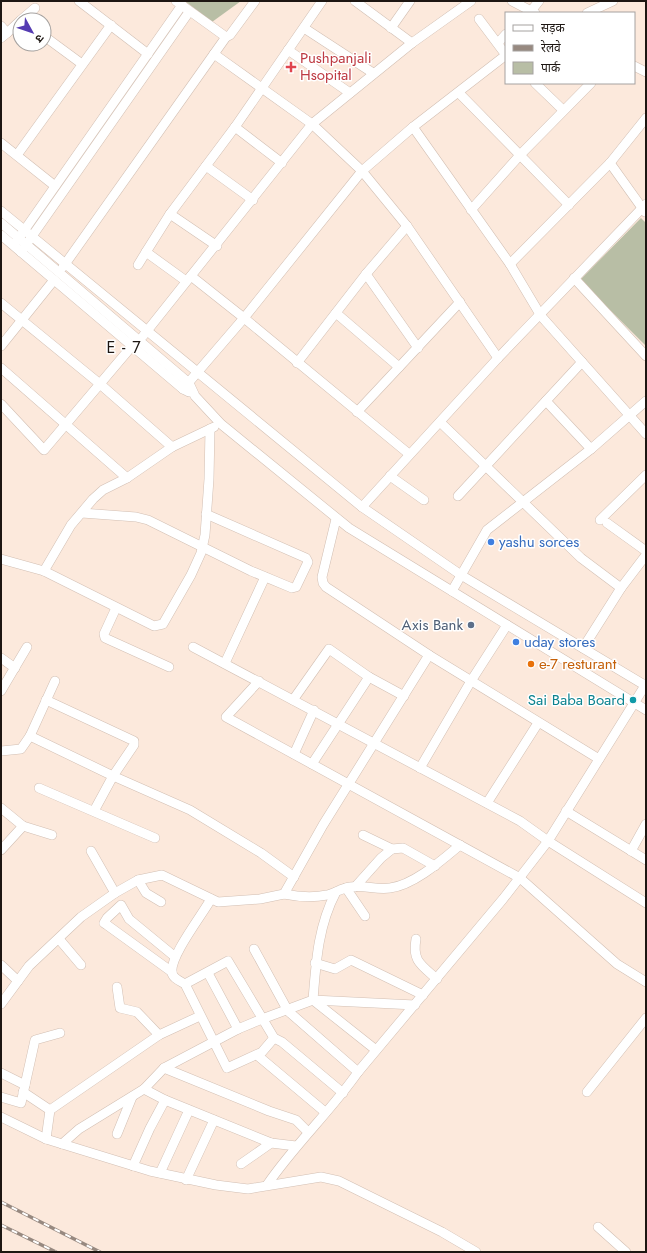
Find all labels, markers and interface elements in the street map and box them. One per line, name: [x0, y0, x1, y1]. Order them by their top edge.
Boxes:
north arrow: [12, 12, 52, 52]
legend: [505, 12, 635, 84]
text: सड़क: [541, 19, 566, 37]
text: उ: [31, 31, 48, 46]
text: रेलवे: [541, 39, 561, 57]
place label: Pushpanjali Hsopital: [300, 47, 372, 86]
text: पार्क: [541, 59, 561, 77]
marker: Pushpanjali Hsopital: [285, 61, 297, 73]
district label: E - 7: [106, 336, 142, 359]
place label: yashu sorces: [499, 531, 579, 553]
marker: yashu sorces: [486, 537, 496, 547]
place label: Axis Bank: [402, 614, 463, 636]
marker: Axis Bank: [466, 620, 476, 630]
place label: uday stores: [524, 631, 595, 653]
marker: uday stores: [511, 637, 521, 647]
place label: e-7 resturant: [539, 653, 617, 675]
marker: e-7 resturant: [526, 659, 536, 669]
place label: Sai Baba Board: [528, 689, 625, 711]
marker: Sai Baba Board: [628, 695, 638, 705]

